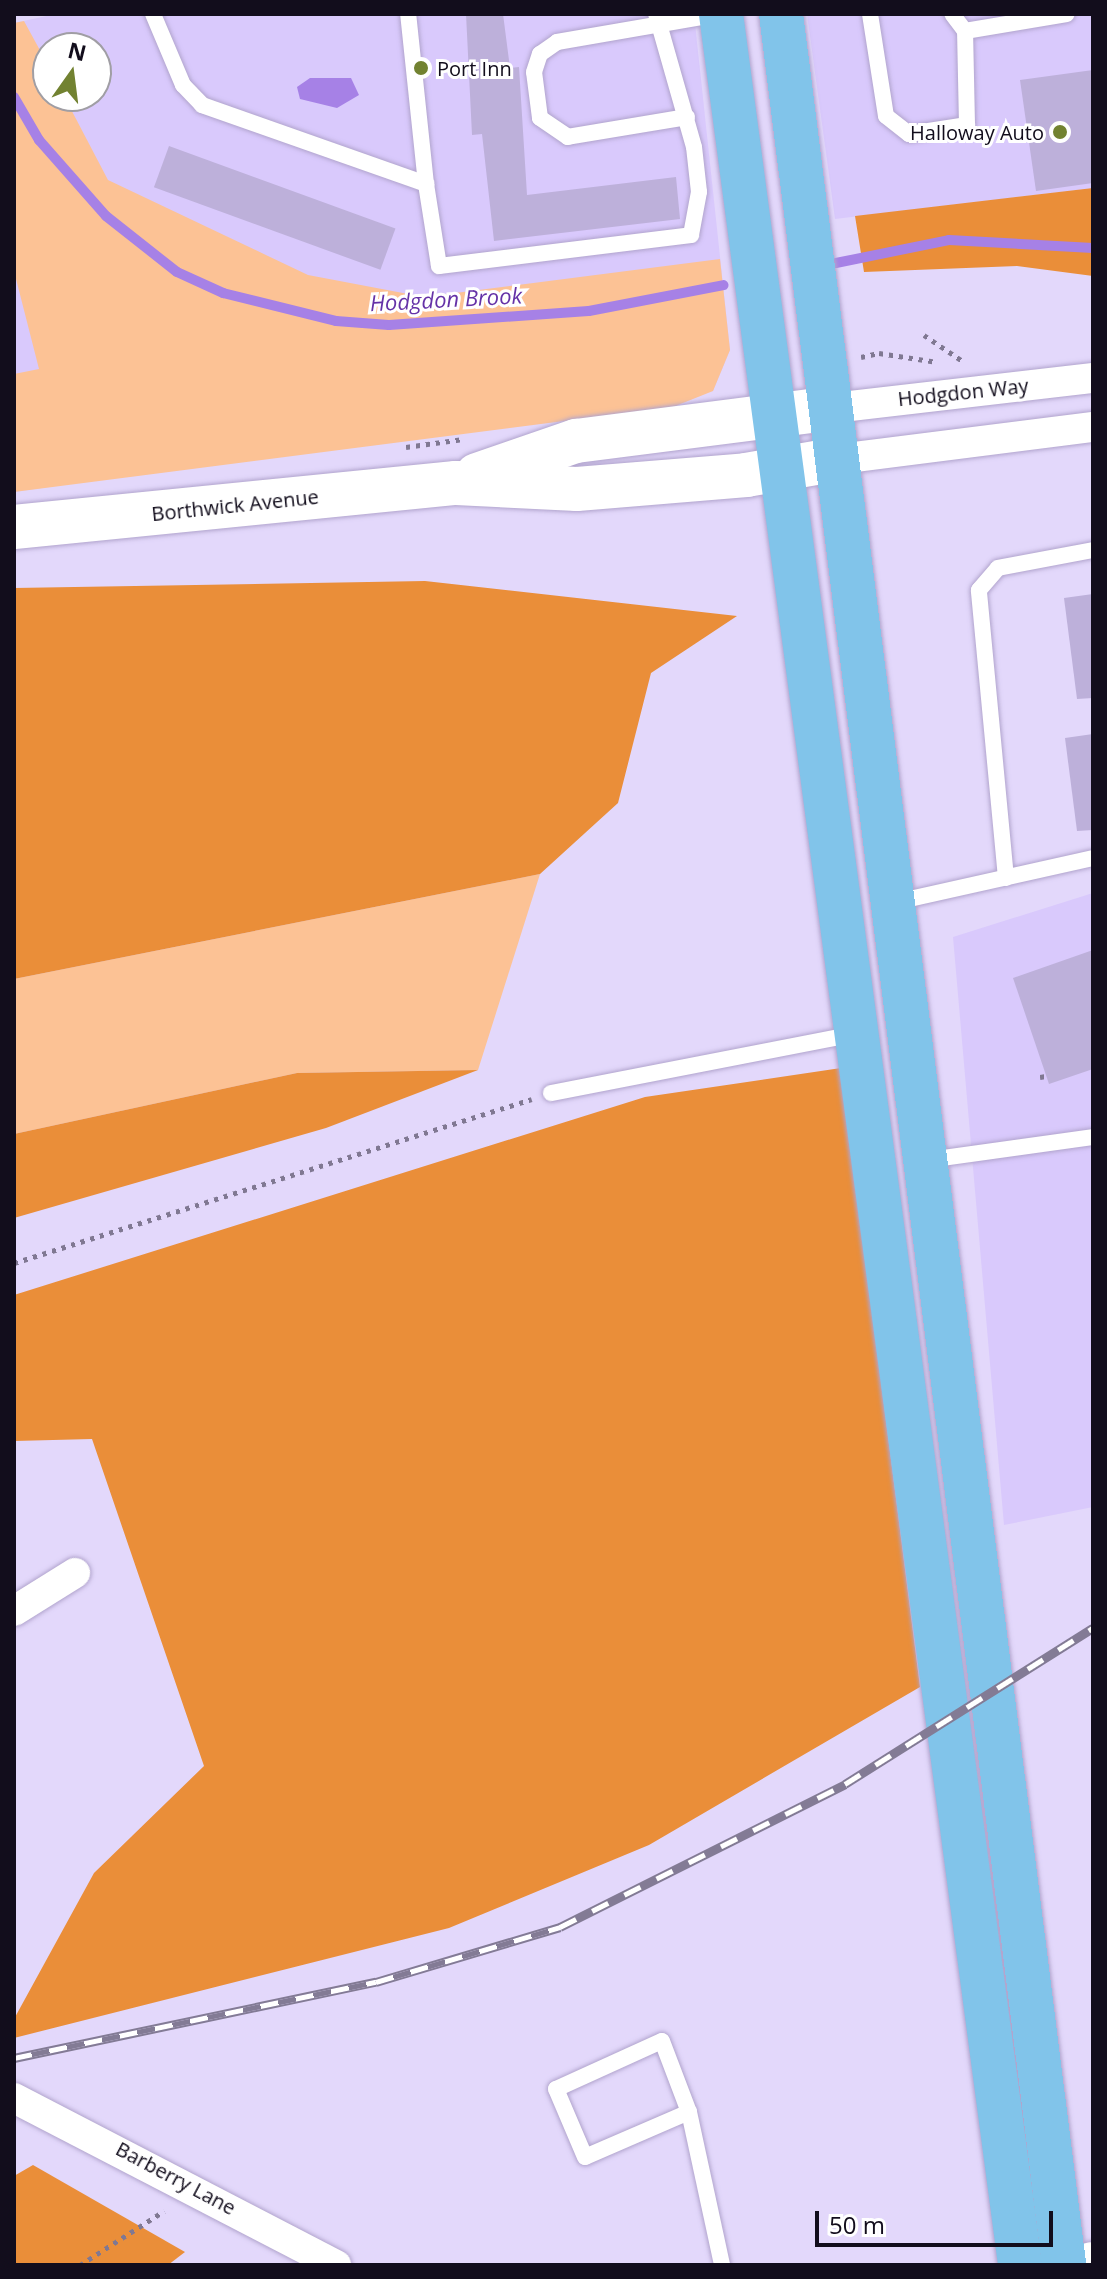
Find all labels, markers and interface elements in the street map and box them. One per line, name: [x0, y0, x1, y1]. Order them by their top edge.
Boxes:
north arrow: [32, 32, 112, 112]
text: N: [65, 34, 90, 67]
place label: Port Inn: [437, 56, 512, 80]
marker: Port Inn: [412, 59, 430, 77]
place label: Halloway Auto: [910, 120, 1044, 144]
marker: Halloway Auto: [1051, 123, 1069, 141]
water label: Hodgdon Brook: [369, 282, 523, 316]
street label: Hodgdon Way: [897, 373, 1029, 411]
street label: Borthwick Avenue: [150, 484, 320, 526]
street label: Barberry Lane: [112, 2136, 240, 2220]
scale bar: [819, 2195, 1057, 2245]
text: 50 m: [829, 2208, 885, 2241]

